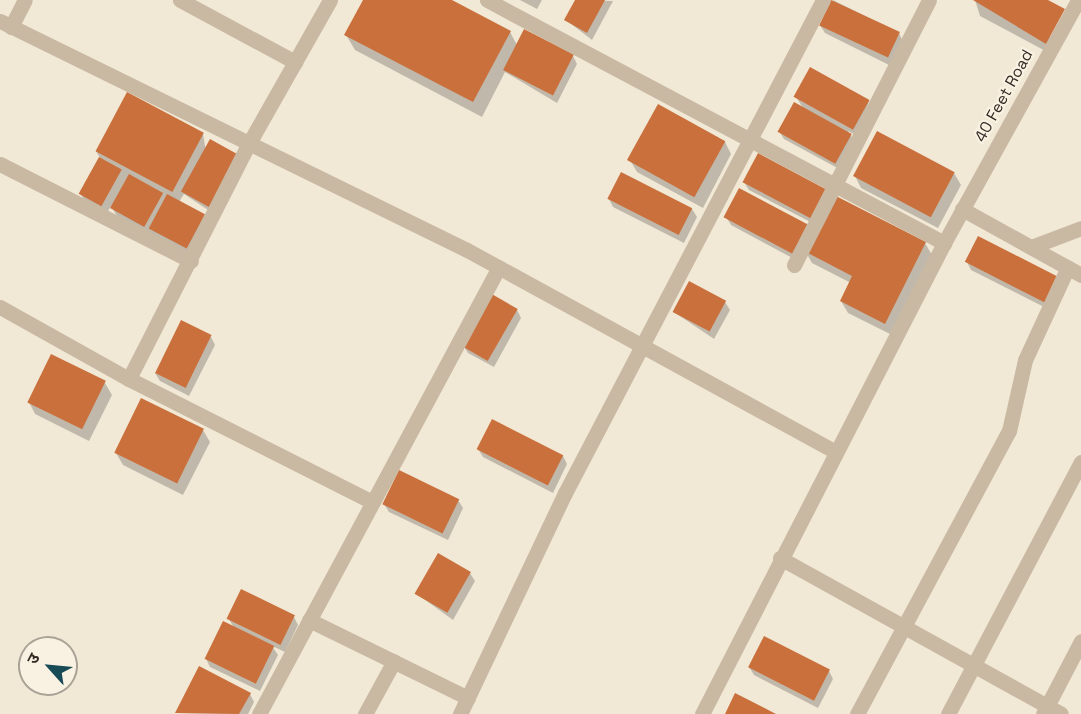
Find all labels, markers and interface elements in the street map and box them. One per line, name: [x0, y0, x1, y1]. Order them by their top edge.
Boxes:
street label: 40 Feet Road: [971, 47, 1037, 145]
north arrow: [18, 636, 78, 696]
text: उ: [22, 650, 45, 667]

